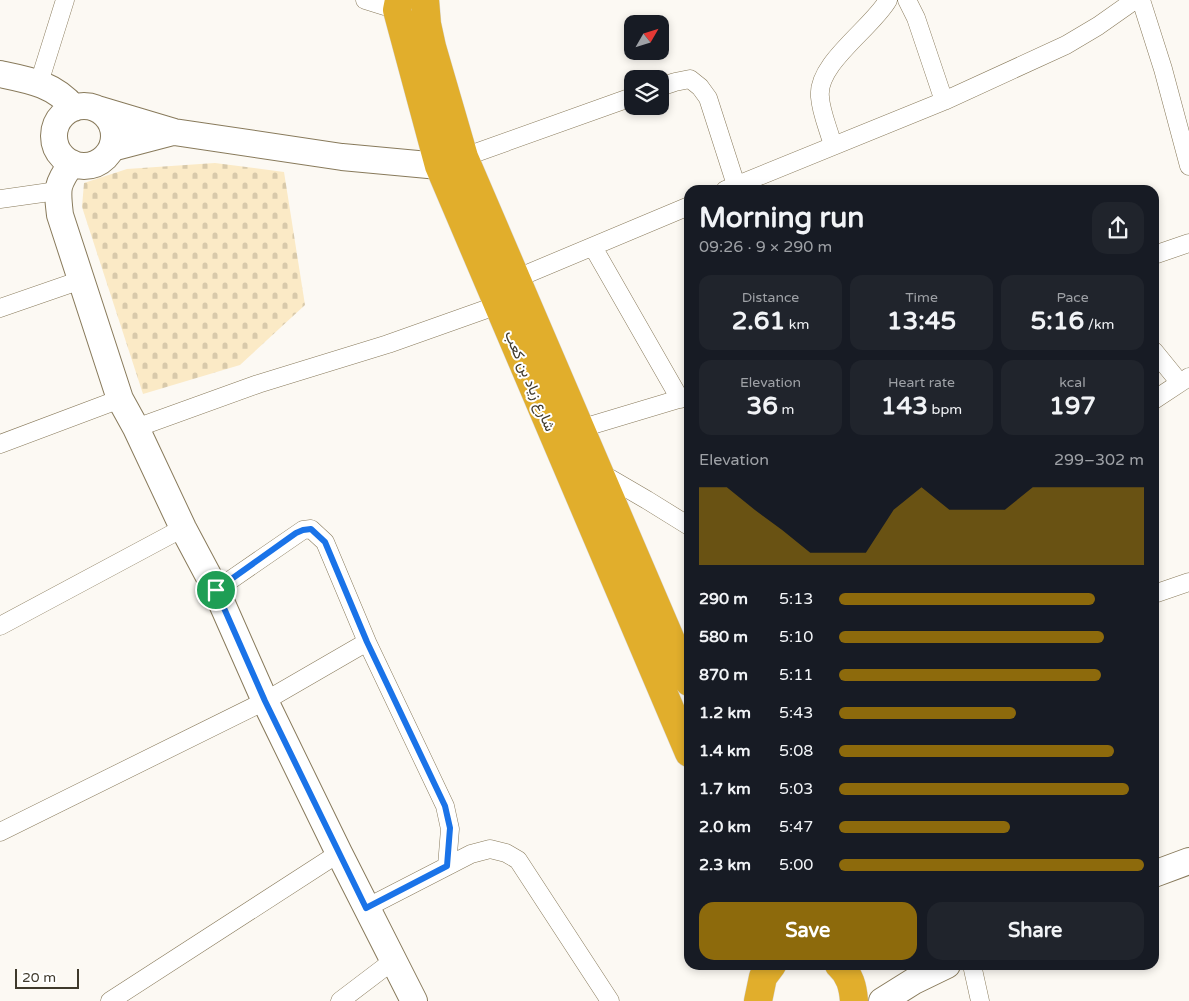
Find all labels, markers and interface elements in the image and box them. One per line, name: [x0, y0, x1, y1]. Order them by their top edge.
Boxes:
north arrow: [624, 15, 669, 60]
map controls: [624, 15, 669, 115]
button: layers: [624, 70, 669, 115]
text: Morning run: [699, 201, 864, 235]
button: share: [1092, 202, 1144, 254]
text: 09:26 · 9 × 290 m: [699, 237, 832, 257]
text: Distance: [742, 289, 799, 306]
text: Time: [905, 289, 938, 306]
text: Pace: [1056, 289, 1089, 306]
text: 2.61: [732, 306, 785, 336]
text: 13:45: [887, 306, 956, 336]
text: 5:16: [1031, 306, 1084, 336]
text: km: [785, 316, 809, 333]
text: /km: [1084, 316, 1114, 333]
street label: شارع زياد بن كعب: [499, 328, 559, 435]
text: Elevation: [740, 374, 801, 391]
text: Heart rate: [888, 374, 955, 391]
text: kcal: [1059, 374, 1086, 391]
text: 36: [747, 391, 778, 421]
text: 143: [881, 391, 928, 421]
text: 197: [1049, 391, 1096, 421]
text: m: [778, 401, 794, 418]
text: bpm: [928, 401, 962, 418]
text: Elevation: [699, 450, 769, 470]
text: 299–302 m: [1054, 450, 1144, 470]
pin: [195, 569, 237, 611]
icon: arrive: [202, 576, 230, 604]
text: 290 m: [699, 589, 748, 609]
text: 5:13: [779, 589, 813, 609]
text: 580 m: [699, 627, 748, 647]
text: 5:10: [779, 627, 813, 647]
text: 870 m: [699, 665, 748, 685]
text: 5:11: [779, 665, 813, 685]
text: 1.2 km: [699, 703, 751, 723]
text: 5:43: [779, 703, 813, 723]
text: 1.4 km: [699, 741, 751, 761]
text: 5:08: [779, 741, 813, 761]
text: 1.7 km: [699, 779, 751, 799]
text: 5:03: [779, 779, 813, 799]
text: 2.0 km: [699, 817, 751, 837]
text: 5:47: [779, 817, 813, 837]
text: 2.3 km: [699, 855, 751, 875]
text: 5:00: [779, 855, 813, 875]
button: Save: [699, 902, 917, 960]
button: Share: [927, 902, 1144, 960]
scale bar: [15, 966, 79, 989]
text: 20 m: [22, 969, 56, 986]

